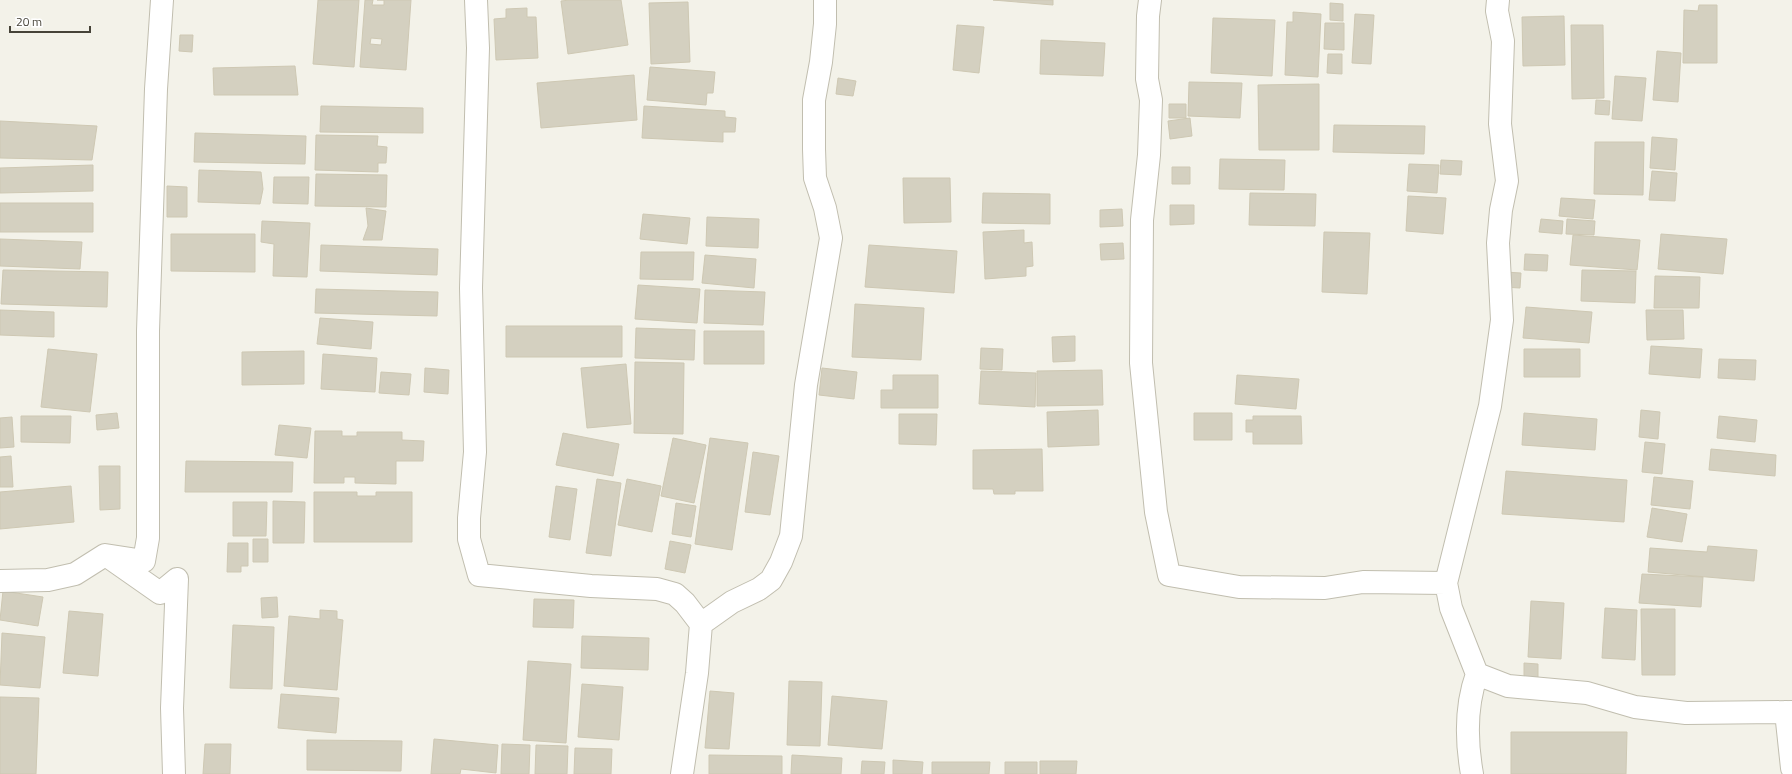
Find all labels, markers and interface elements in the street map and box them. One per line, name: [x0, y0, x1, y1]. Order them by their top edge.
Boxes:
scale bar: [10, 8, 90, 34]
text: 20 m: [16, 12, 42, 31]

